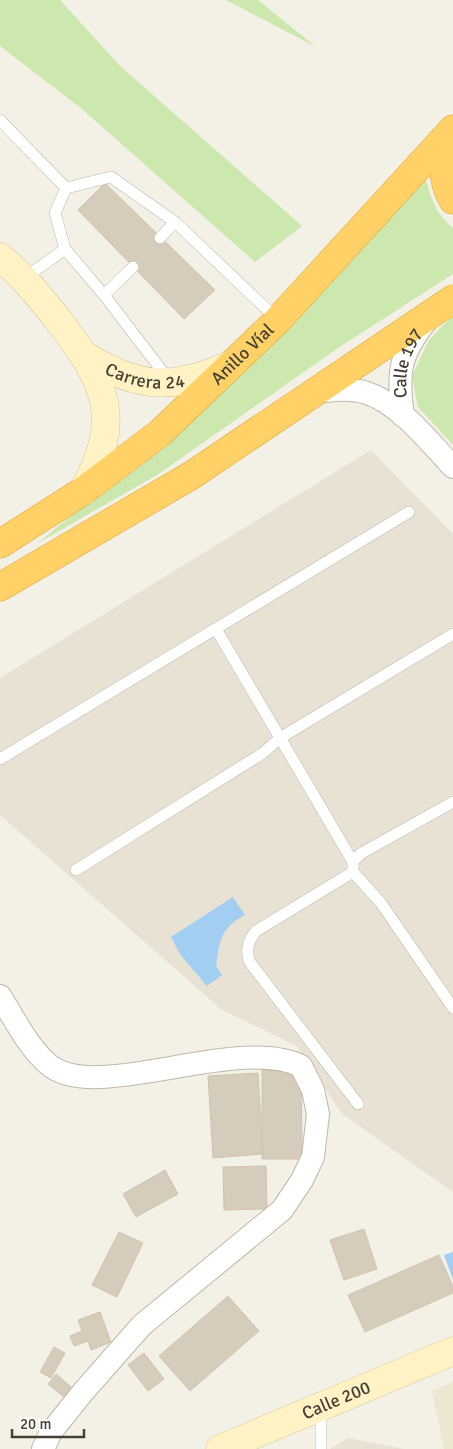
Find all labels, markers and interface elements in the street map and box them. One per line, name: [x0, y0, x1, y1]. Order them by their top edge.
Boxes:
street label: Anillo Víal: [206, 319, 279, 389]
street label: Calle 197: [389, 324, 428, 399]
street label: Carrera 24: [102, 358, 187, 394]
street label: Calle 200: [299, 1376, 374, 1424]
scale bar: [12, 1406, 85, 1438]
text: 20 m: [20, 1415, 51, 1433]

